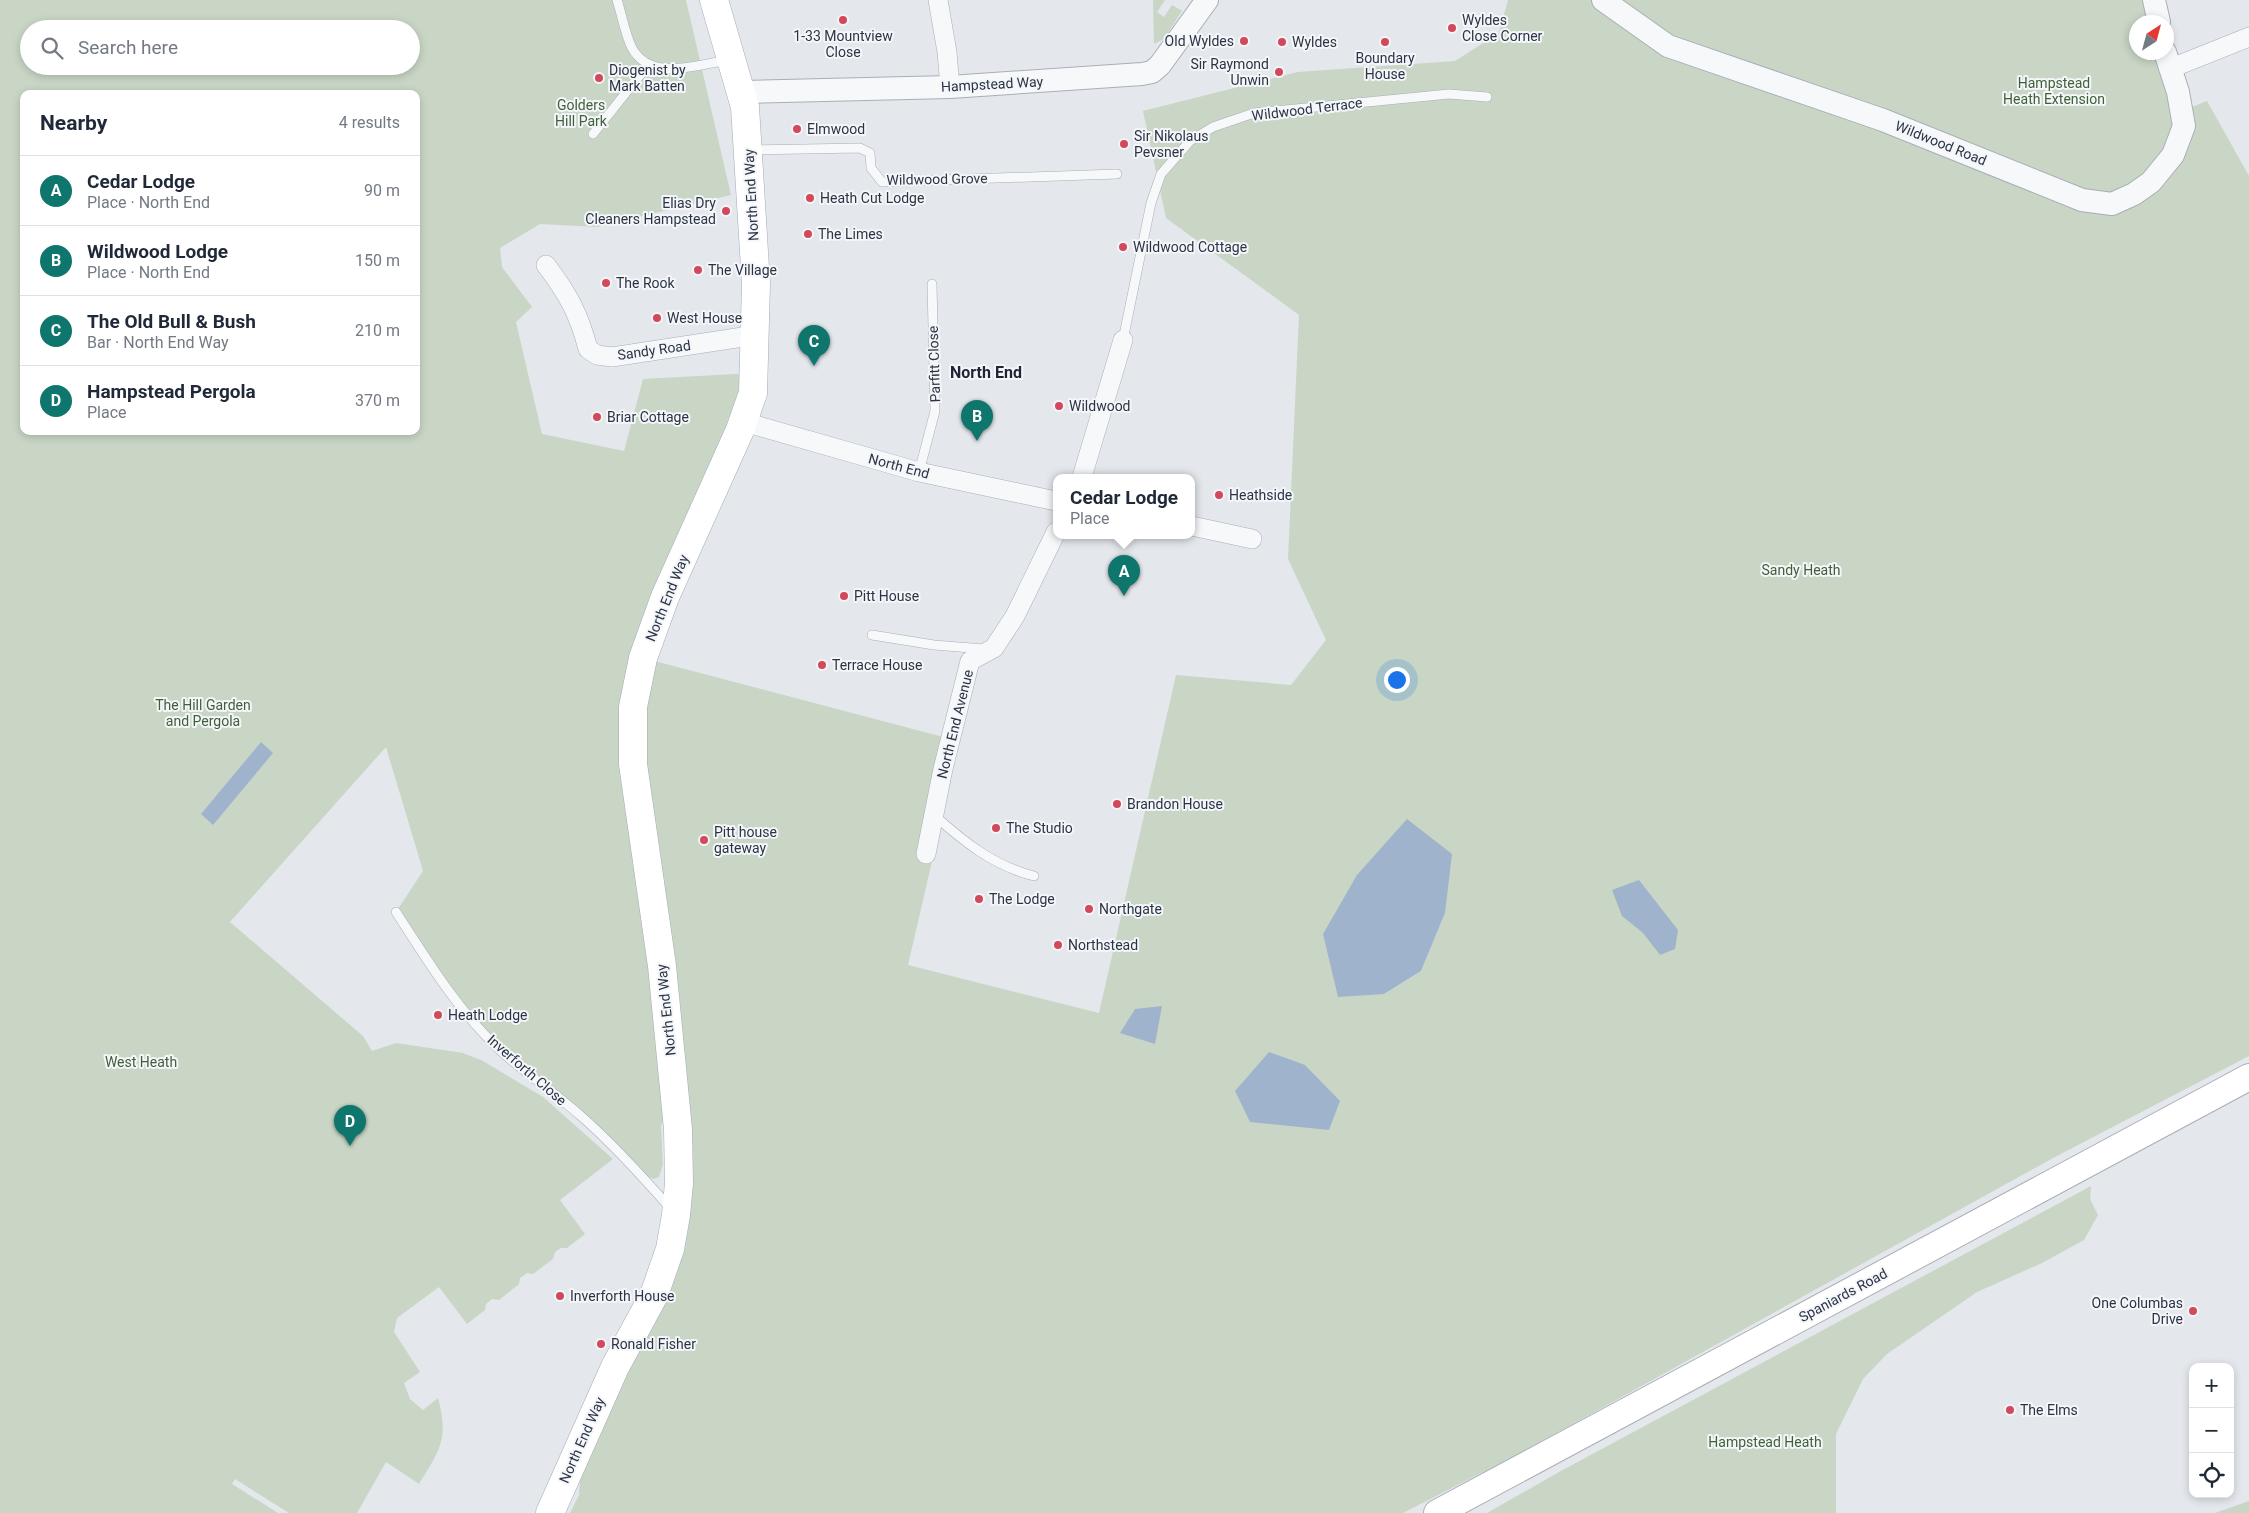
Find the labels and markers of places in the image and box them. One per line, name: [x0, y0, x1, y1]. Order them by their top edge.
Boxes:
place label: Wyldes Close Corner: [1462, 12, 1543, 44]
marker: 1-33 Mountview Close: [837, 14, 849, 26]
marker: Wyldes Close Corner: [1446, 22, 1458, 34]
place label: 1-33 Mountview Close: [793, 28, 893, 60]
place label: Old Wyldes: [1165, 33, 1234, 49]
place label: Wyldes: [1292, 34, 1337, 50]
marker: Old Wyldes: [1238, 35, 1250, 47]
marker: Wyldes: [1276, 36, 1288, 48]
marker: Boundary House: [1379, 36, 1391, 48]
place label: Boundary House: [1355, 50, 1415, 82]
place label: Sir Raymond Unwin: [1190, 56, 1269, 88]
place label: Diogenist by Mark Batten: [609, 62, 686, 94]
marker: Sir Raymond Unwin: [1273, 66, 1285, 78]
marker: Diogenist by Mark Batten: [593, 72, 605, 84]
place label: Elmwood: [807, 121, 865, 137]
marker: Elmwood: [791, 123, 803, 135]
place label: Sir Nikolaus Pevsner: [1134, 128, 1208, 160]
marker: Sir Nikolaus Pevsner: [1118, 138, 1130, 150]
place label: Heath Cut Lodge: [820, 190, 924, 206]
marker: Heath Cut Lodge: [804, 192, 816, 204]
place label: Elias Dry Cleaners Hampstead: [585, 195, 716, 227]
marker: Elias Dry Cleaners Hampstead: [720, 205, 732, 217]
place label: The Limes: [818, 226, 883, 242]
marker: The Limes: [802, 228, 814, 240]
place label: Wildwood Cottage: [1133, 239, 1247, 255]
marker: Wildwood Cottage: [1117, 241, 1129, 253]
place label: The Village: [708, 262, 777, 278]
marker: The Village: [692, 264, 704, 276]
place label: The Rook: [616, 275, 676, 291]
marker: The Rook: [600, 277, 612, 289]
place label: West House: [667, 310, 742, 326]
marker: West House: [651, 312, 663, 324]
pin: C: [798, 325, 830, 366]
place label: Wildwood: [1069, 398, 1131, 414]
pin: B: [961, 400, 993, 441]
marker: Wildwood: [1053, 400, 1065, 412]
place label: Briar Cottage: [607, 409, 689, 425]
marker: Briar Cottage: [591, 411, 603, 423]
place label: Heathside: [1229, 487, 1292, 503]
marker: Heathside: [1213, 489, 1225, 501]
pin: A: [1108, 555, 1140, 596]
place label: Pitt House: [854, 588, 919, 604]
marker: Pitt House: [838, 590, 850, 602]
place label: Terrace House: [832, 657, 923, 673]
marker: Terrace House: [816, 659, 828, 671]
place label: Brandon House: [1127, 796, 1223, 812]
marker: Brandon House: [1111, 798, 1123, 810]
place label: The Studio: [1006, 820, 1073, 836]
marker: The Studio: [990, 822, 1002, 834]
place label: Pitt house gateway: [714, 824, 777, 856]
marker: Pitt house gateway: [698, 834, 710, 846]
place label: The Lodge: [989, 891, 1055, 907]
marker: The Lodge: [973, 893, 985, 905]
place label: Northgate: [1099, 901, 1162, 917]
marker: Northgate: [1083, 903, 1095, 915]
place label: Northstead: [1068, 937, 1138, 953]
marker: Northstead: [1052, 939, 1064, 951]
place label: Heath Lodge: [448, 1007, 528, 1023]
marker: Heath Lodge: [432, 1009, 444, 1021]
pin: D: [334, 1105, 366, 1146]
place label: Inverforth House: [570, 1288, 675, 1304]
marker: Inverforth House: [554, 1290, 566, 1302]
place label: One Columbas Drive: [2092, 1295, 2183, 1327]
marker: One Columbas Drive: [2187, 1305, 2199, 1317]
place label: Ronald Fisher: [611, 1336, 696, 1352]
marker: Ronald Fisher: [595, 1338, 607, 1350]
place label: The Elms: [2020, 1402, 2078, 1418]
marker: The Elms: [2004, 1404, 2016, 1416]

